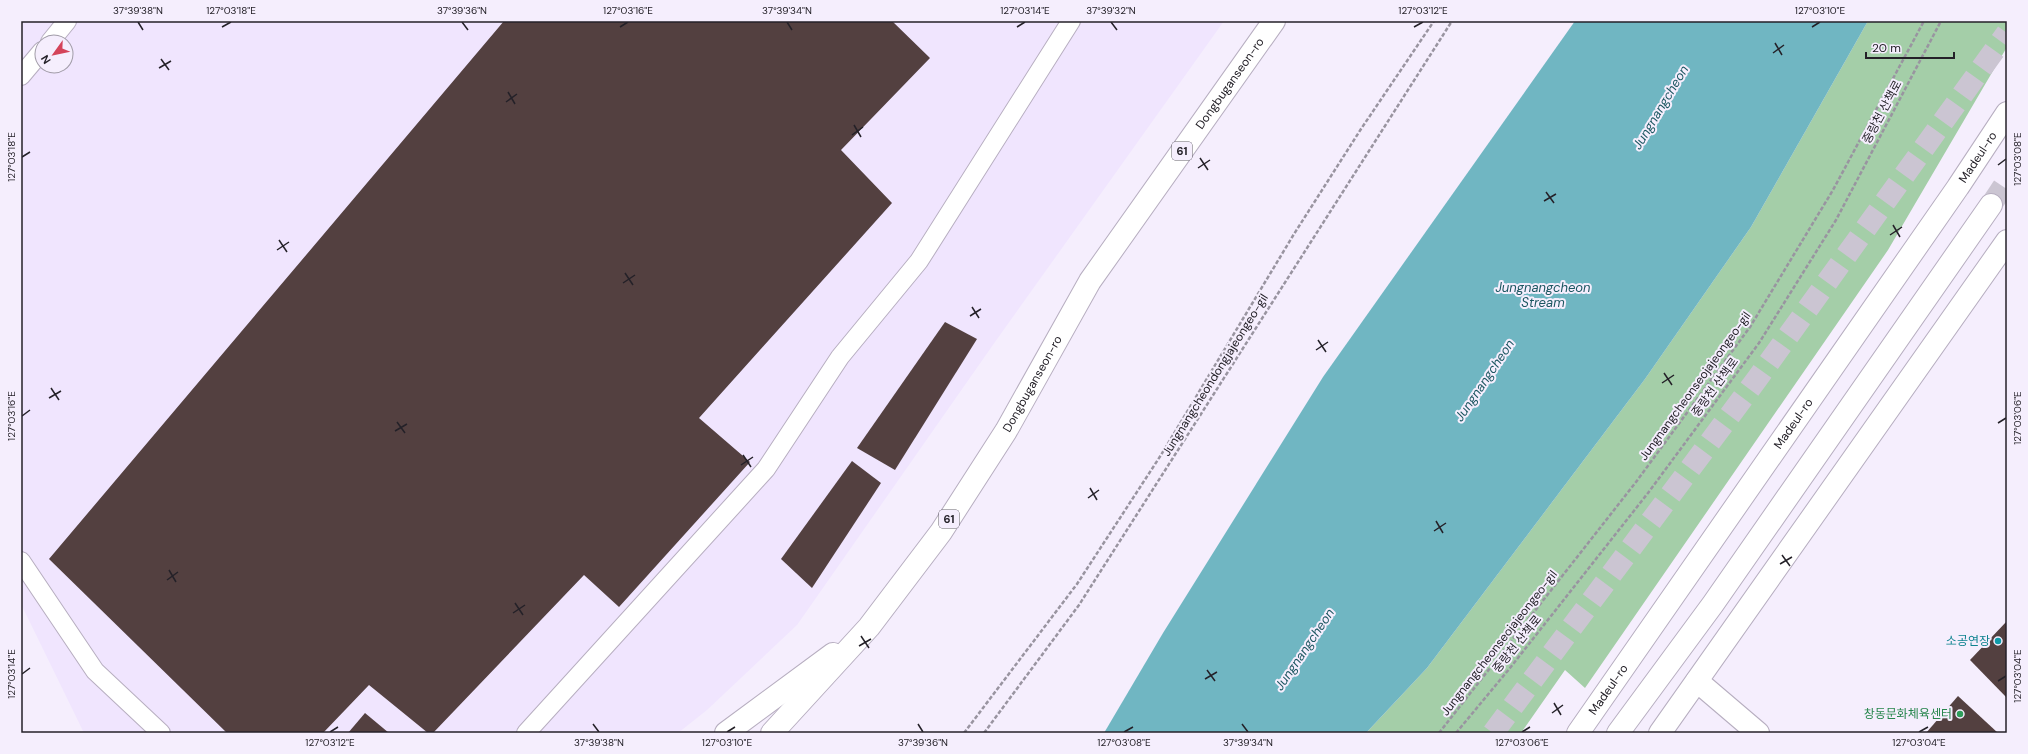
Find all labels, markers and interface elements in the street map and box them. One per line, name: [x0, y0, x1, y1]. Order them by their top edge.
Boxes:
text: 37°39'38"N: [113, 4, 163, 17]
text: 127°03'18"E: [206, 4, 256, 17]
text: 37°39'36"N: [437, 4, 487, 17]
text: 127°03'16"E: [603, 4, 653, 17]
text: 37°39'34"N: [762, 4, 812, 17]
text: 127°03'14"E: [1000, 4, 1050, 17]
text: 37°39'32"N: [1086, 4, 1136, 17]
text: 127°03'12"E: [1398, 4, 1448, 17]
text: 127°03'10"E: [1795, 4, 1846, 17]
north arrow: [34, 34, 74, 74]
scale bar: [1866, 34, 1954, 60]
street label: Dongbuganseon-ro: [1192, 35, 1268, 132]
text: 20 m: [1872, 40, 1901, 56]
text: N: [38, 52, 54, 67]
water label: Jungnangcheon: [1629, 62, 1692, 152]
street label: 중랑천 산책로: [1859, 78, 1905, 146]
street label: Madeul-ro: [1955, 128, 2001, 186]
text: 127°03'18"E: [5, 132, 18, 182]
text: 127°03'08"E: [2011, 132, 2024, 186]
road number: 61: [1172, 142, 1192, 160]
water label: Jungnangcheon Stream: [1495, 279, 1591, 311]
street label: Jungnangcheondongjajeongeo-gil: [1158, 291, 1272, 459]
street label: Jungnangcheonseojajeongeo-gil: [1636, 308, 1754, 464]
street label: Dongbuganseon-ro: [999, 333, 1066, 435]
water label: Jungnangcheon: [1451, 336, 1518, 424]
street label: 중랑천 산책로: [1688, 354, 1742, 420]
text: 127°03'16"E: [5, 391, 18, 441]
text: 127°03'06"E: [2011, 391, 2024, 445]
street label: Madeul-ro: [1770, 395, 1817, 452]
road number: 61: [939, 510, 959, 528]
street label: Jungnangcheonseojajeongeo-gil: [1437, 567, 1561, 719]
water label: Jungnangcheon: [1271, 605, 1338, 693]
street label: 중랑천 산책로: [1489, 612, 1545, 676]
place label: 소공연장: [1946, 633, 1990, 649]
marker: 소공연장: [1993, 636, 2003, 646]
text: 127°03'14"E: [5, 649, 18, 699]
text: 127°03'04"E: [2011, 649, 2024, 703]
street label: Madeul-ro: [1585, 661, 1632, 718]
place label: 창동문화체육센터: [1864, 706, 1952, 722]
marker: 창동문화체육센터: [1955, 709, 1965, 719]
text: 127°03'12"E: [305, 736, 355, 749]
text: 37°39'38"N: [574, 736, 624, 749]
text: 127°03'10"E: [702, 736, 753, 749]
text: 37°39'36"N: [898, 736, 948, 749]
text: 127°03'08"E: [1097, 736, 1151, 749]
text: 37°39'34"N: [1223, 736, 1273, 749]
text: 127°03'06"E: [1495, 736, 1549, 749]
text: 127°03'04"E: [1892, 736, 1946, 749]

